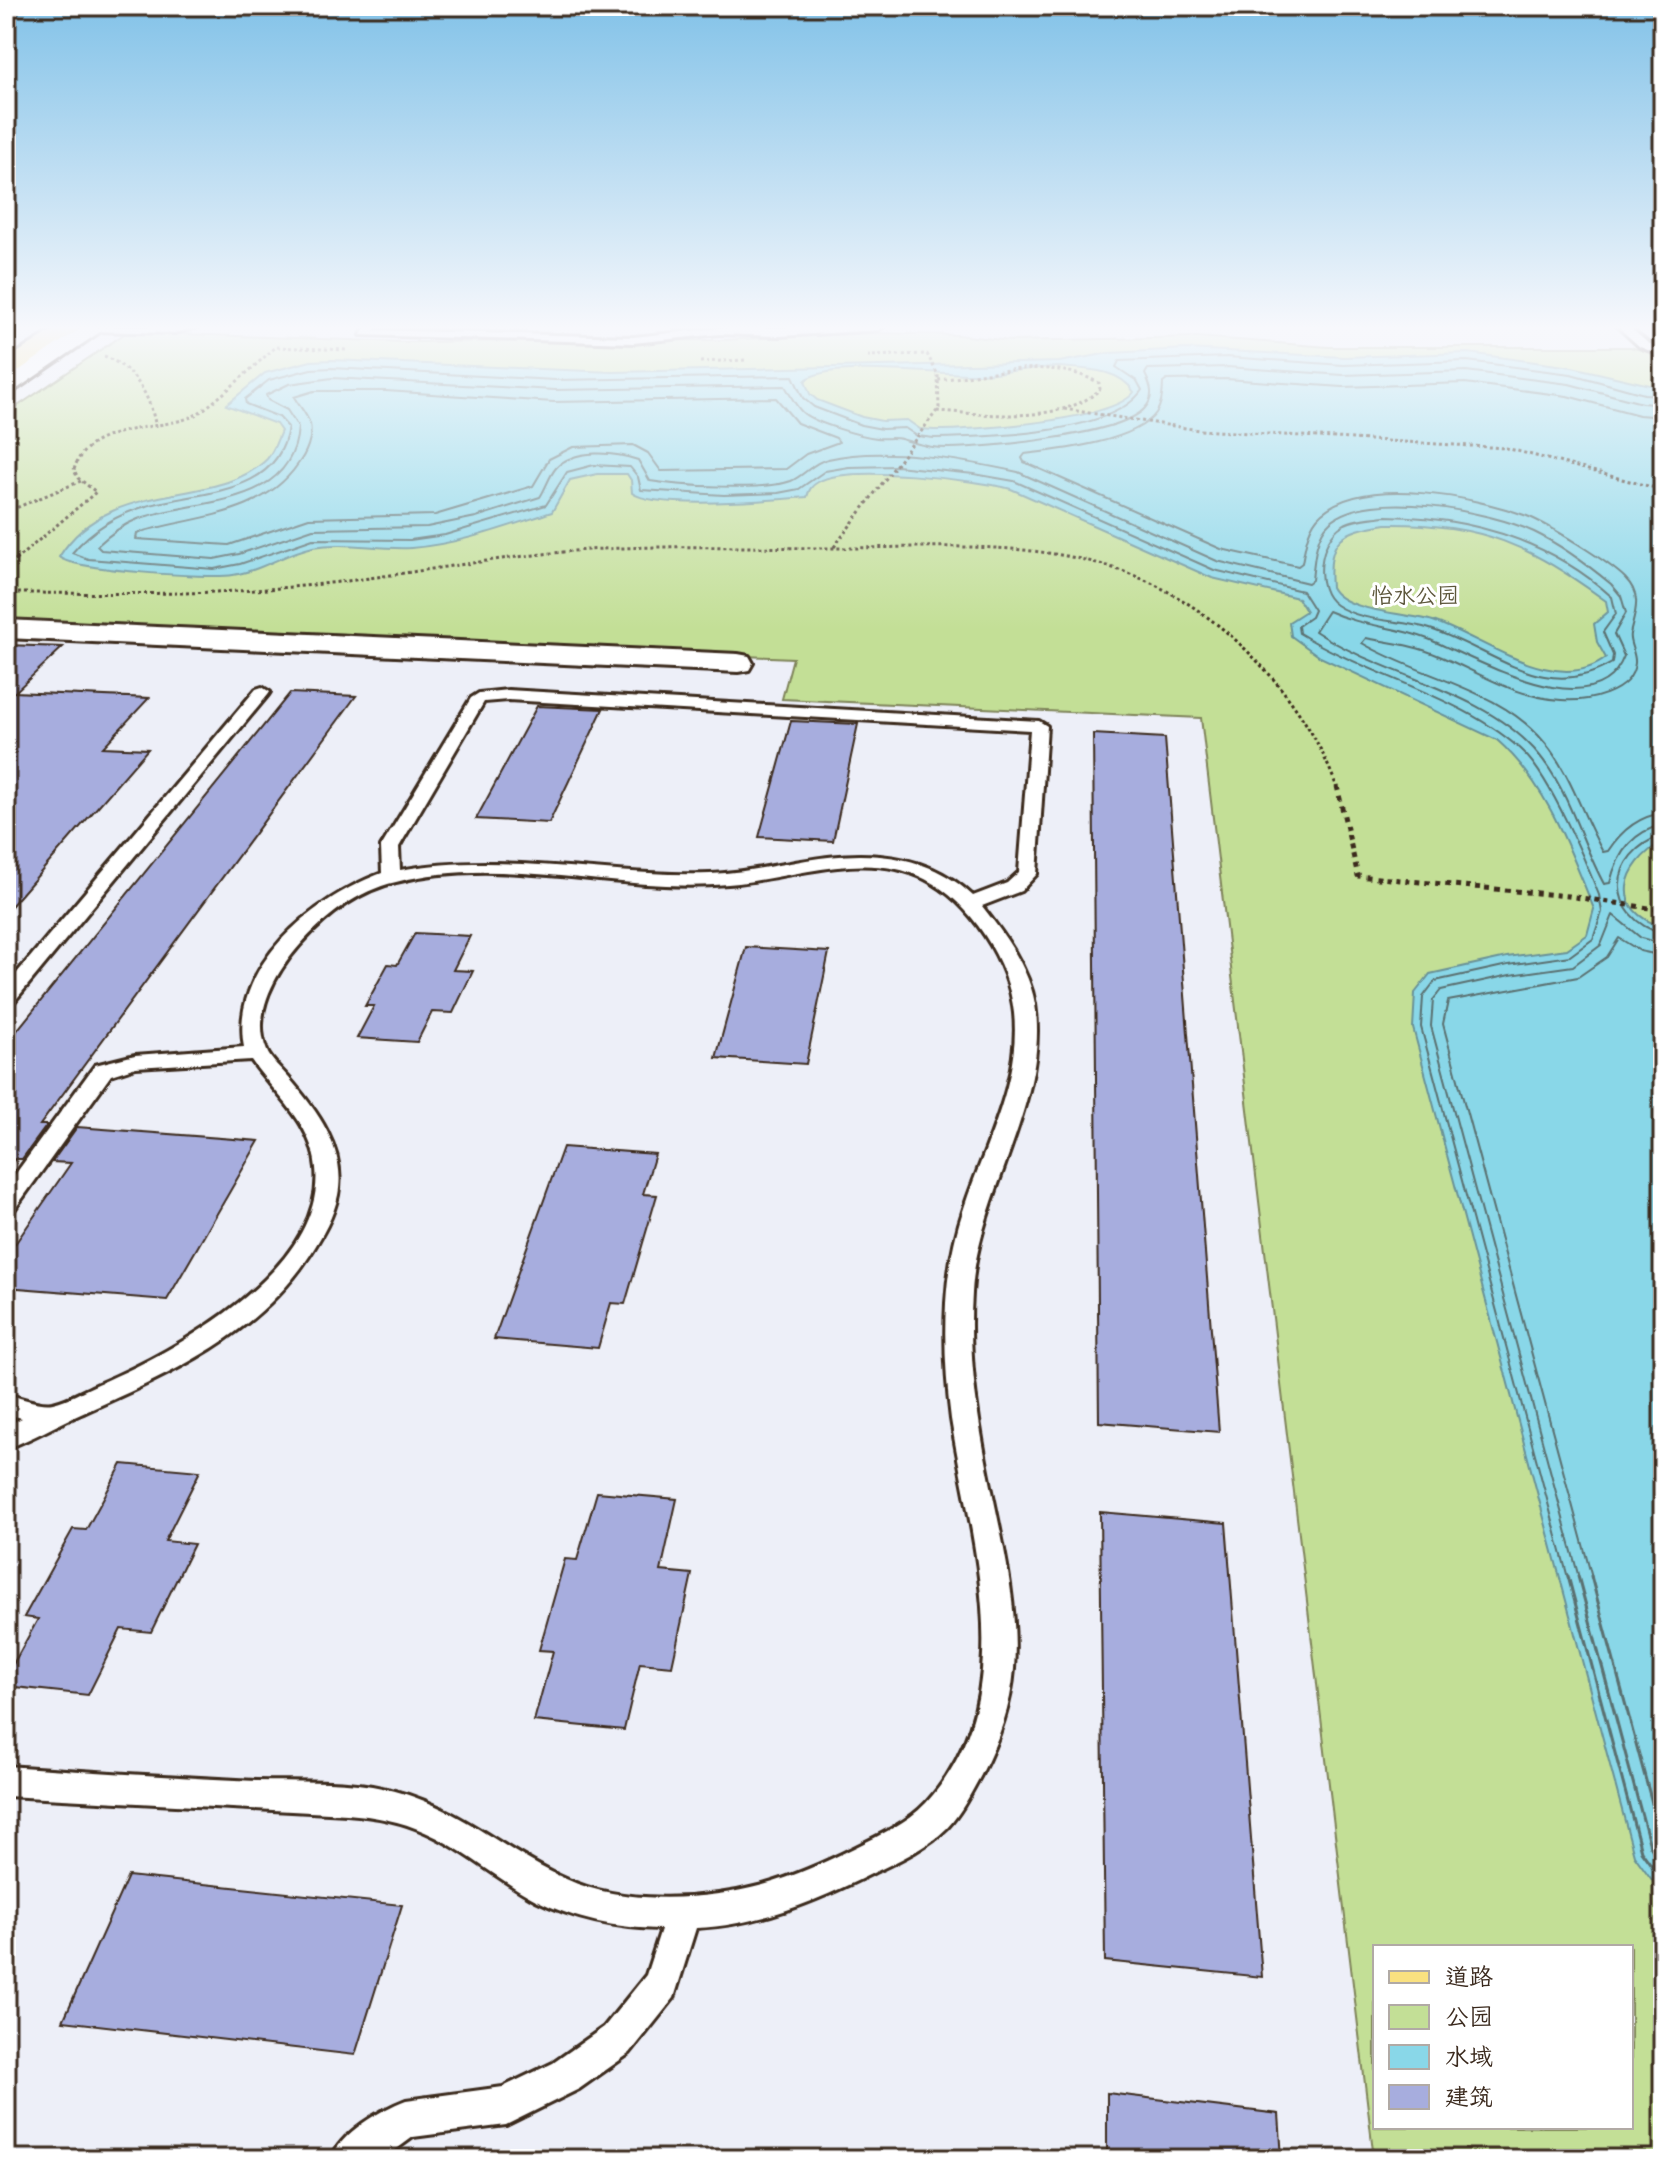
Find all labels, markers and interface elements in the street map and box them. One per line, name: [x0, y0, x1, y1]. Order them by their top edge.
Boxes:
park label: 怡水公园: [1371, 580, 1459, 610]
legend: [1373, 1945, 1633, 2129]
text: 道路: [1445, 1960, 1493, 1992]
text: 公园: [1445, 2000, 1493, 2032]
text: 水域: [1445, 2040, 1493, 2072]
text: 建筑: [1445, 2080, 1493, 2112]

